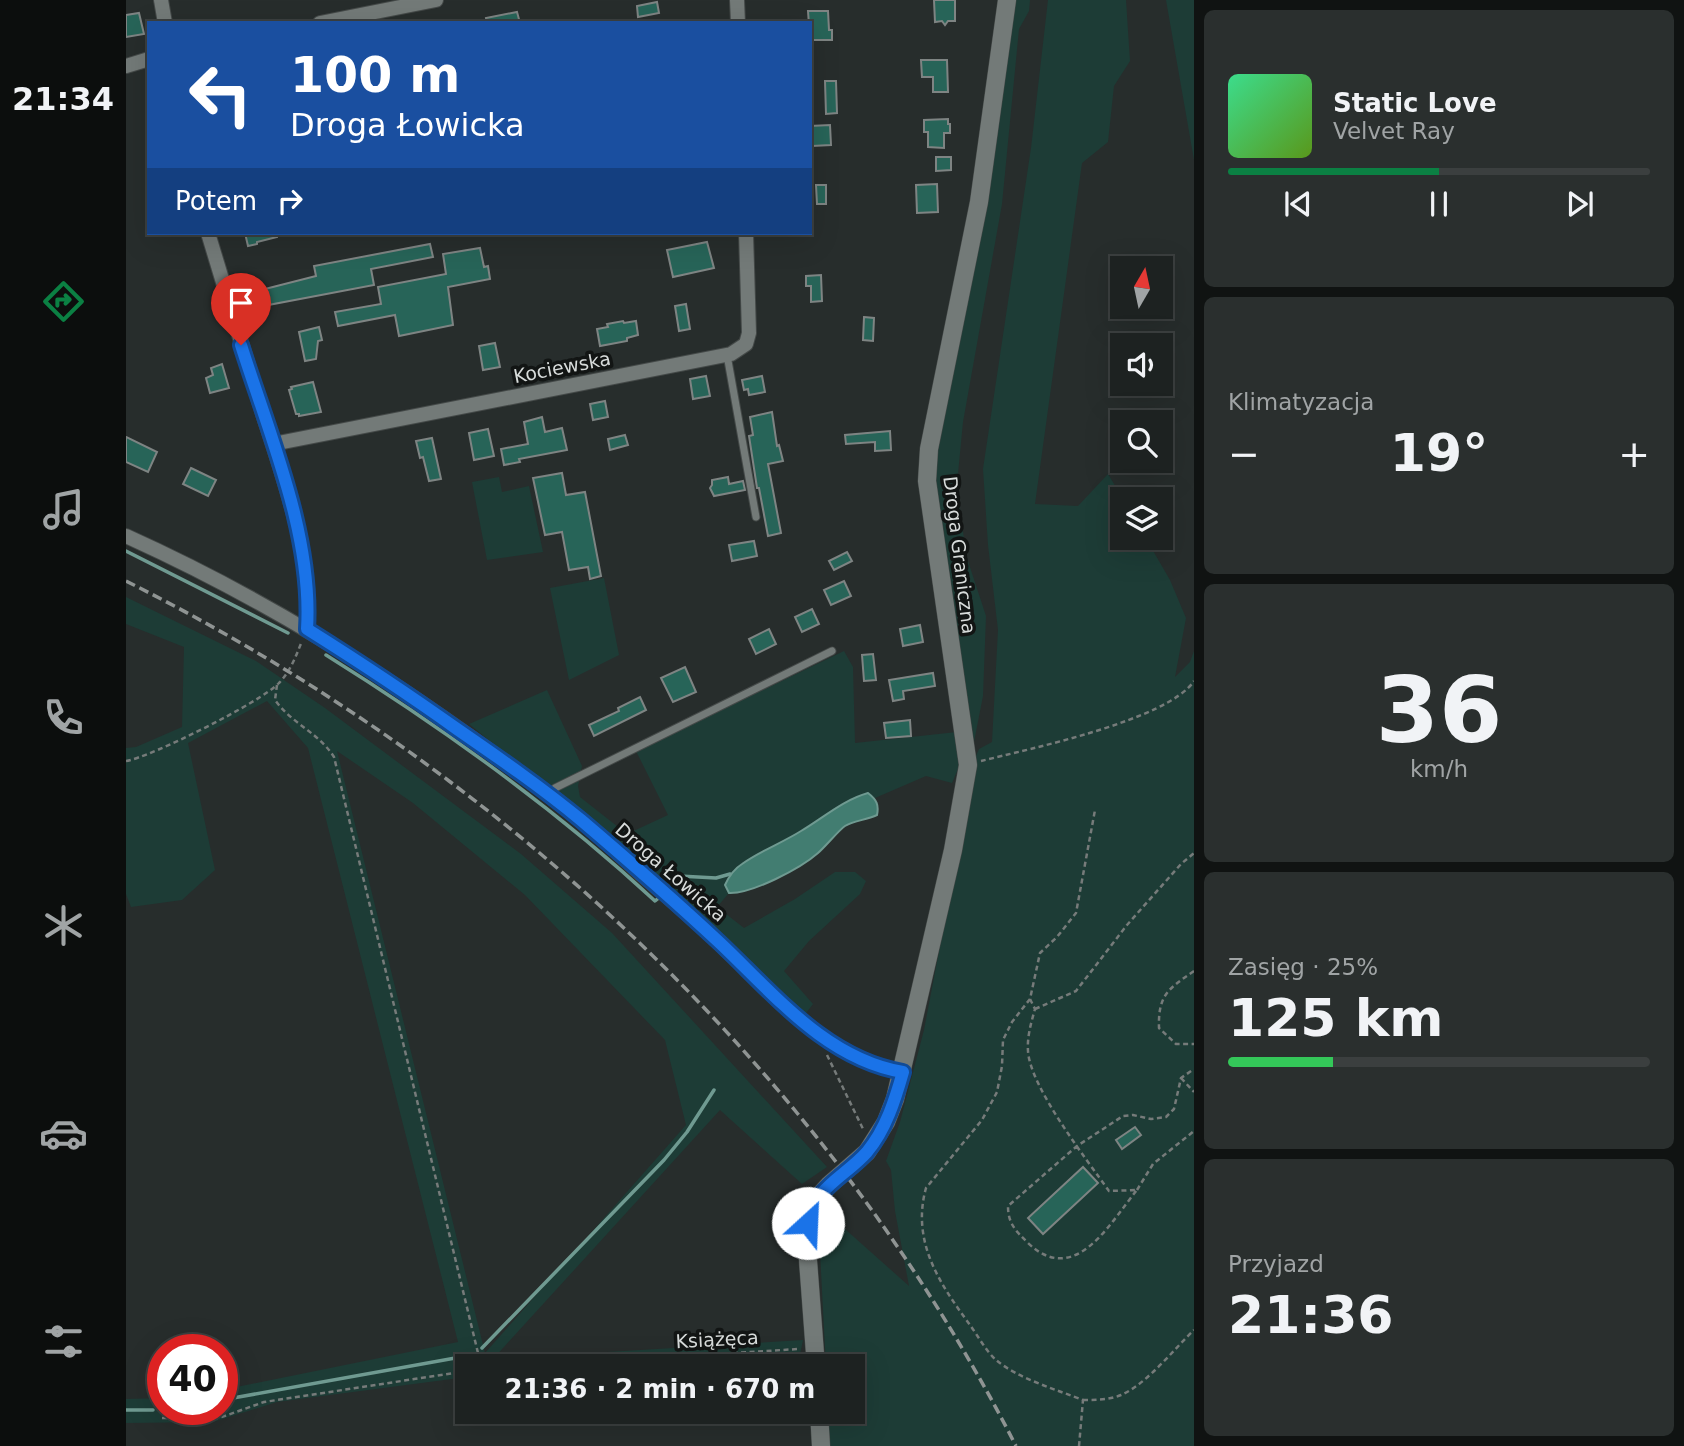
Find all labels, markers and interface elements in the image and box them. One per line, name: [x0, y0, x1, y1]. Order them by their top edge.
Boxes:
text: 100 m: [290, 47, 460, 104]
icon: left: [175, 49, 266, 140]
text: 21:34: [12, 80, 114, 118]
text: Static Love: [1333, 88, 1497, 118]
text: Droga Łowicka: [290, 106, 525, 144]
text: Velvet Ray: [1333, 118, 1455, 144]
icon: right: [271, 182, 309, 220]
icon: previous: [1279, 185, 1317, 223]
icon: pause: [1420, 185, 1458, 223]
icon: next: [1561, 185, 1599, 223]
text: Potem: [175, 186, 257, 216]
north arrow: [1110, 256, 1172, 318]
map controls: [1110, 256, 1173, 550]
pin: [211, 273, 271, 345]
icon: directions: [39, 277, 88, 326]
icon: arrive: [222, 284, 260, 322]
button: sound: [1110, 333, 1173, 396]
street label: Kociewska: [512, 347, 612, 387]
text: Klimatyzacja: [1228, 389, 1374, 415]
button: search: [1110, 410, 1173, 473]
text: 19°: [1390, 423, 1488, 483]
text: −: [1228, 432, 1260, 476]
text: +: [1618, 432, 1650, 476]
street label: Droga Graniczna: [939, 475, 981, 635]
icon: music: [39, 485, 88, 534]
button: layers: [1110, 487, 1173, 550]
text: 36: [1376, 658, 1502, 763]
icon: phone: [39, 693, 88, 742]
text: km/h: [1410, 756, 1468, 782]
street label: Droga Łowicka: [611, 818, 731, 926]
icon: climate: [39, 901, 88, 950]
text: Zasięg · 25%: [1228, 954, 1378, 980]
text: 125 km: [1228, 988, 1443, 1048]
icon: car: [39, 1109, 88, 1158]
position arrow: [771, 1186, 845, 1260]
text: Przyjazd: [1228, 1251, 1324, 1277]
text: 21:36: [1228, 1285, 1394, 1345]
icon: filters: [39, 1317, 88, 1366]
street label: Książęca: [675, 1326, 759, 1352]
speed limit sign: 40: [147, 1334, 238, 1425]
text: 21:36 · 2 min · 670 m: [505, 1374, 815, 1404]

